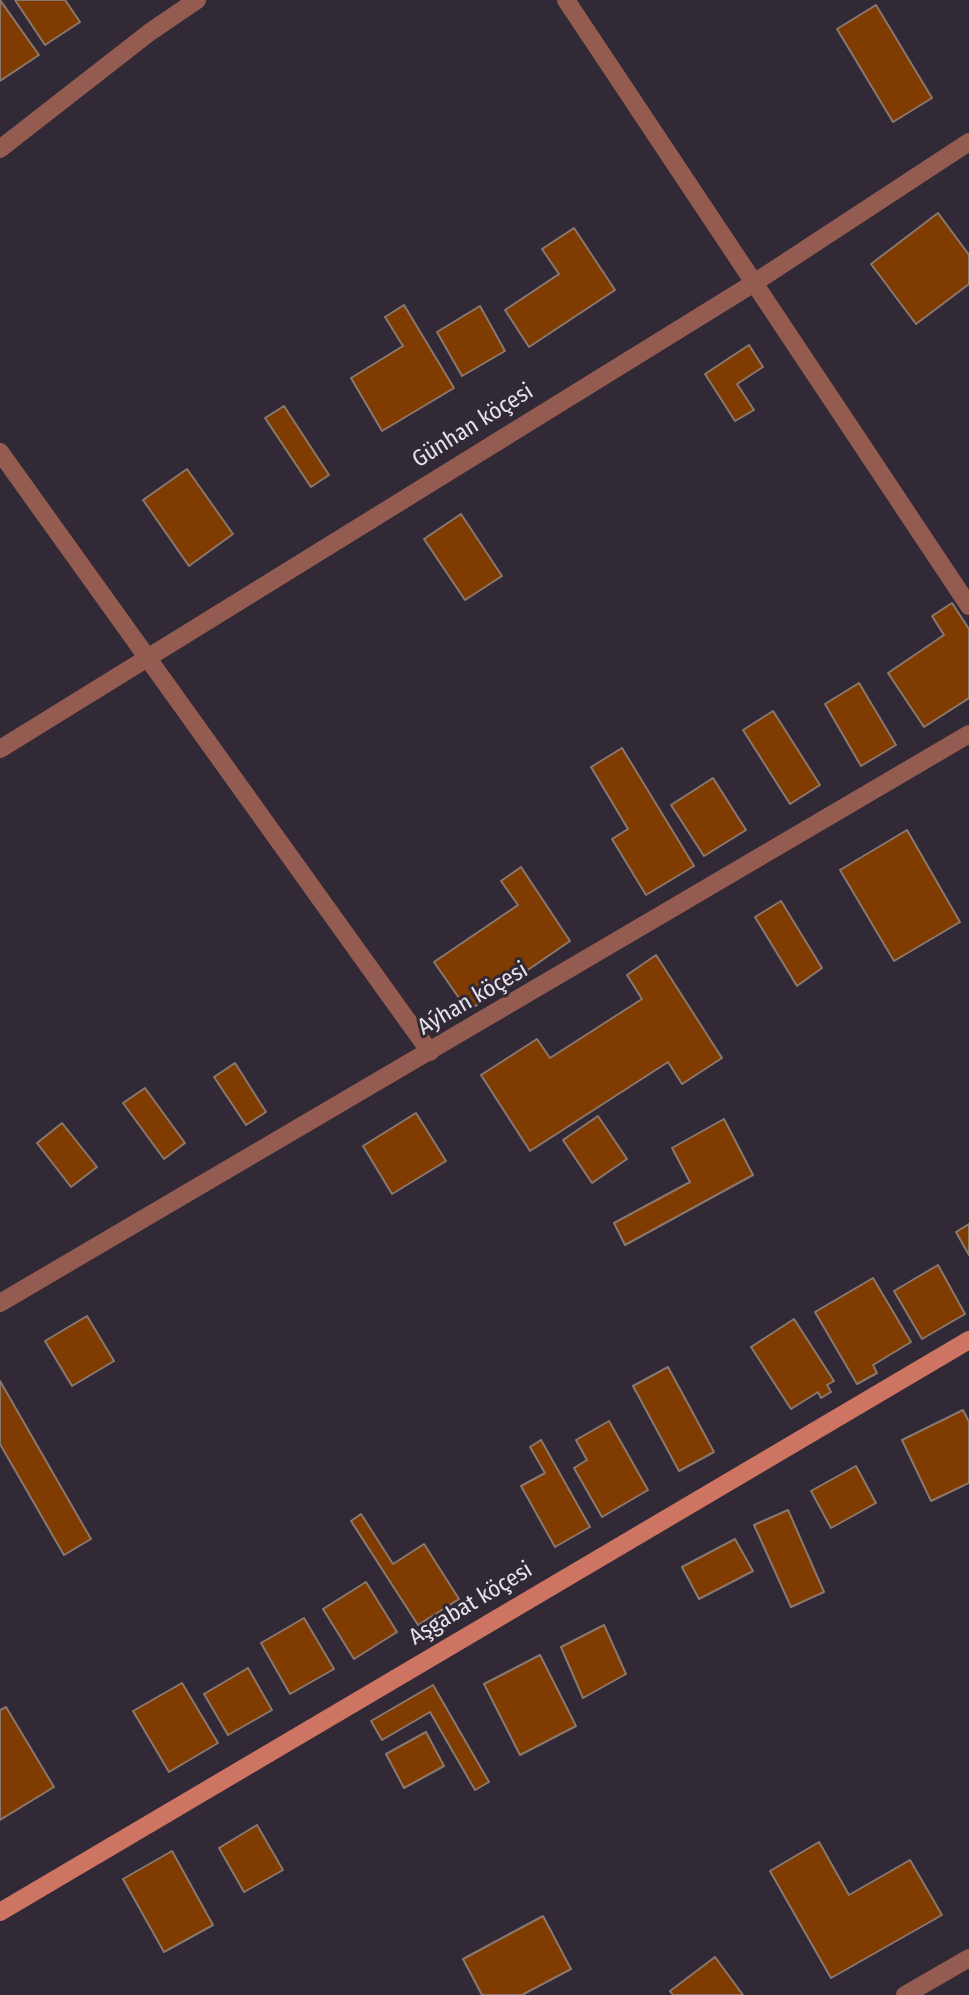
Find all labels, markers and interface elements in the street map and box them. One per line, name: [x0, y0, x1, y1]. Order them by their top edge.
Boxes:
street label: Günhan köçesi: [407, 378, 539, 474]
street label: Aýhan köçesi: [413, 956, 533, 1042]
street label: Aşgabat köçesi: [404, 1556, 538, 1652]

